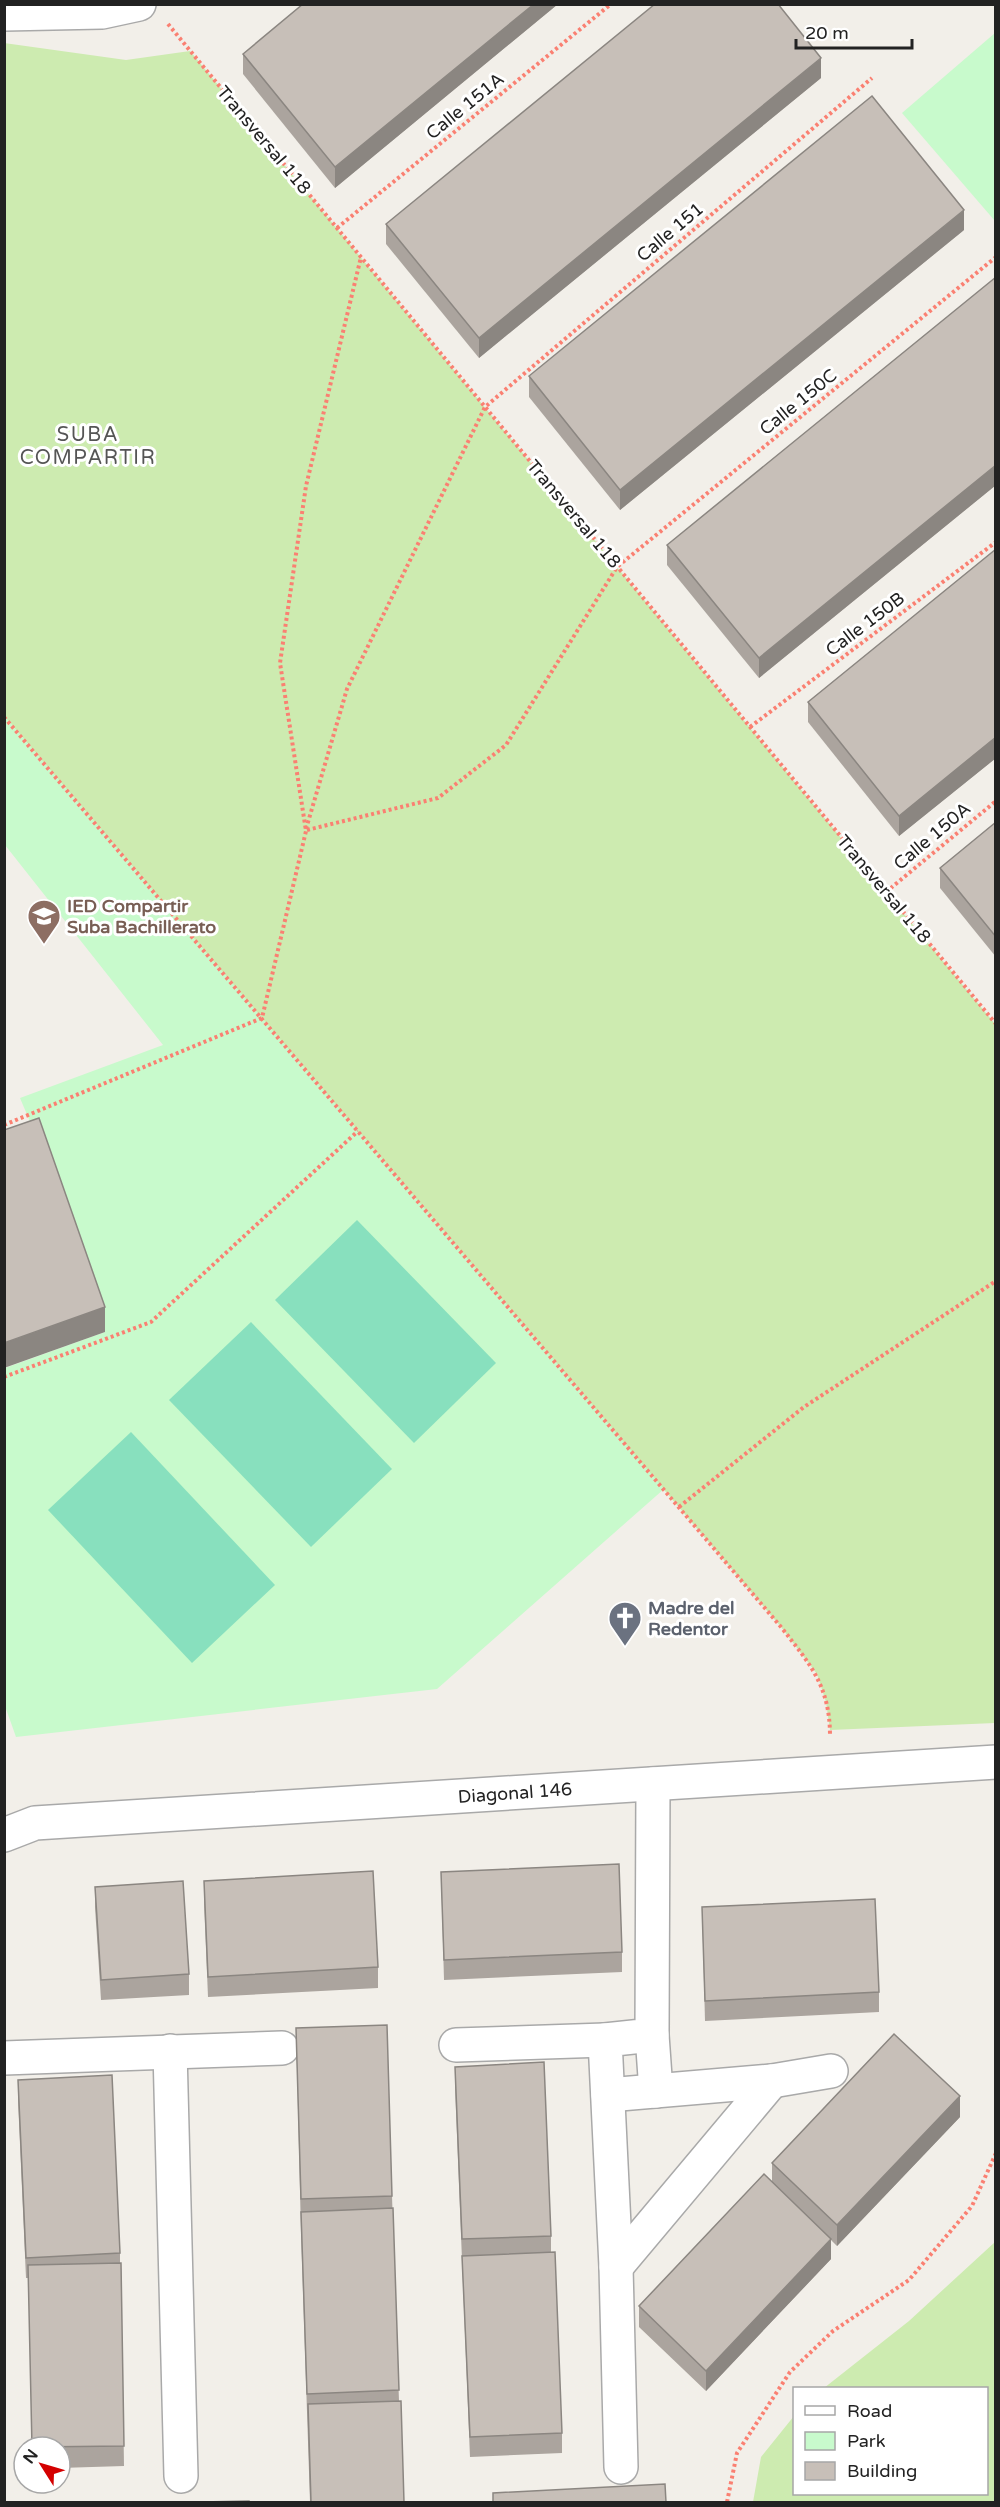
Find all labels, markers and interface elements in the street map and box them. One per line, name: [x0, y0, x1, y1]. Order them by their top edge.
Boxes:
scale bar: [796, 12, 912, 50]
text: 20 m: [805, 22, 849, 44]
street label: Calle 151A: [422, 68, 508, 144]
street label: Transversal 118: [212, 81, 316, 199]
street label: Calle 151: [632, 198, 708, 266]
street label: Calle 150C: [755, 364, 841, 440]
district label: SUBA COMPARTIR: [20, 423, 156, 470]
street label: Transversal 118: [522, 455, 626, 573]
street label: Calle 150B: [821, 587, 909, 661]
street label: Calle 150A: [889, 797, 975, 875]
street label: Transversal 118: [832, 830, 936, 948]
place label: IED Compartir Suba Bachillerato: [67, 895, 216, 938]
school or university icon: IED Compartir Suba Bachillerato: [26, 898, 62, 945]
place label: Madre del Redentor: [648, 1597, 734, 1640]
church icon: Madre del Redentor: [607, 1600, 643, 1647]
street label: Diagonal 146: [457, 1778, 573, 1808]
legend: [793, 2387, 988, 2495]
text: Road: [847, 2400, 892, 2422]
text: Park: [847, 2430, 886, 2452]
north arrow: [12, 2435, 72, 2495]
text: N: [19, 2445, 43, 2468]
text: Building: [847, 2460, 917, 2482]

